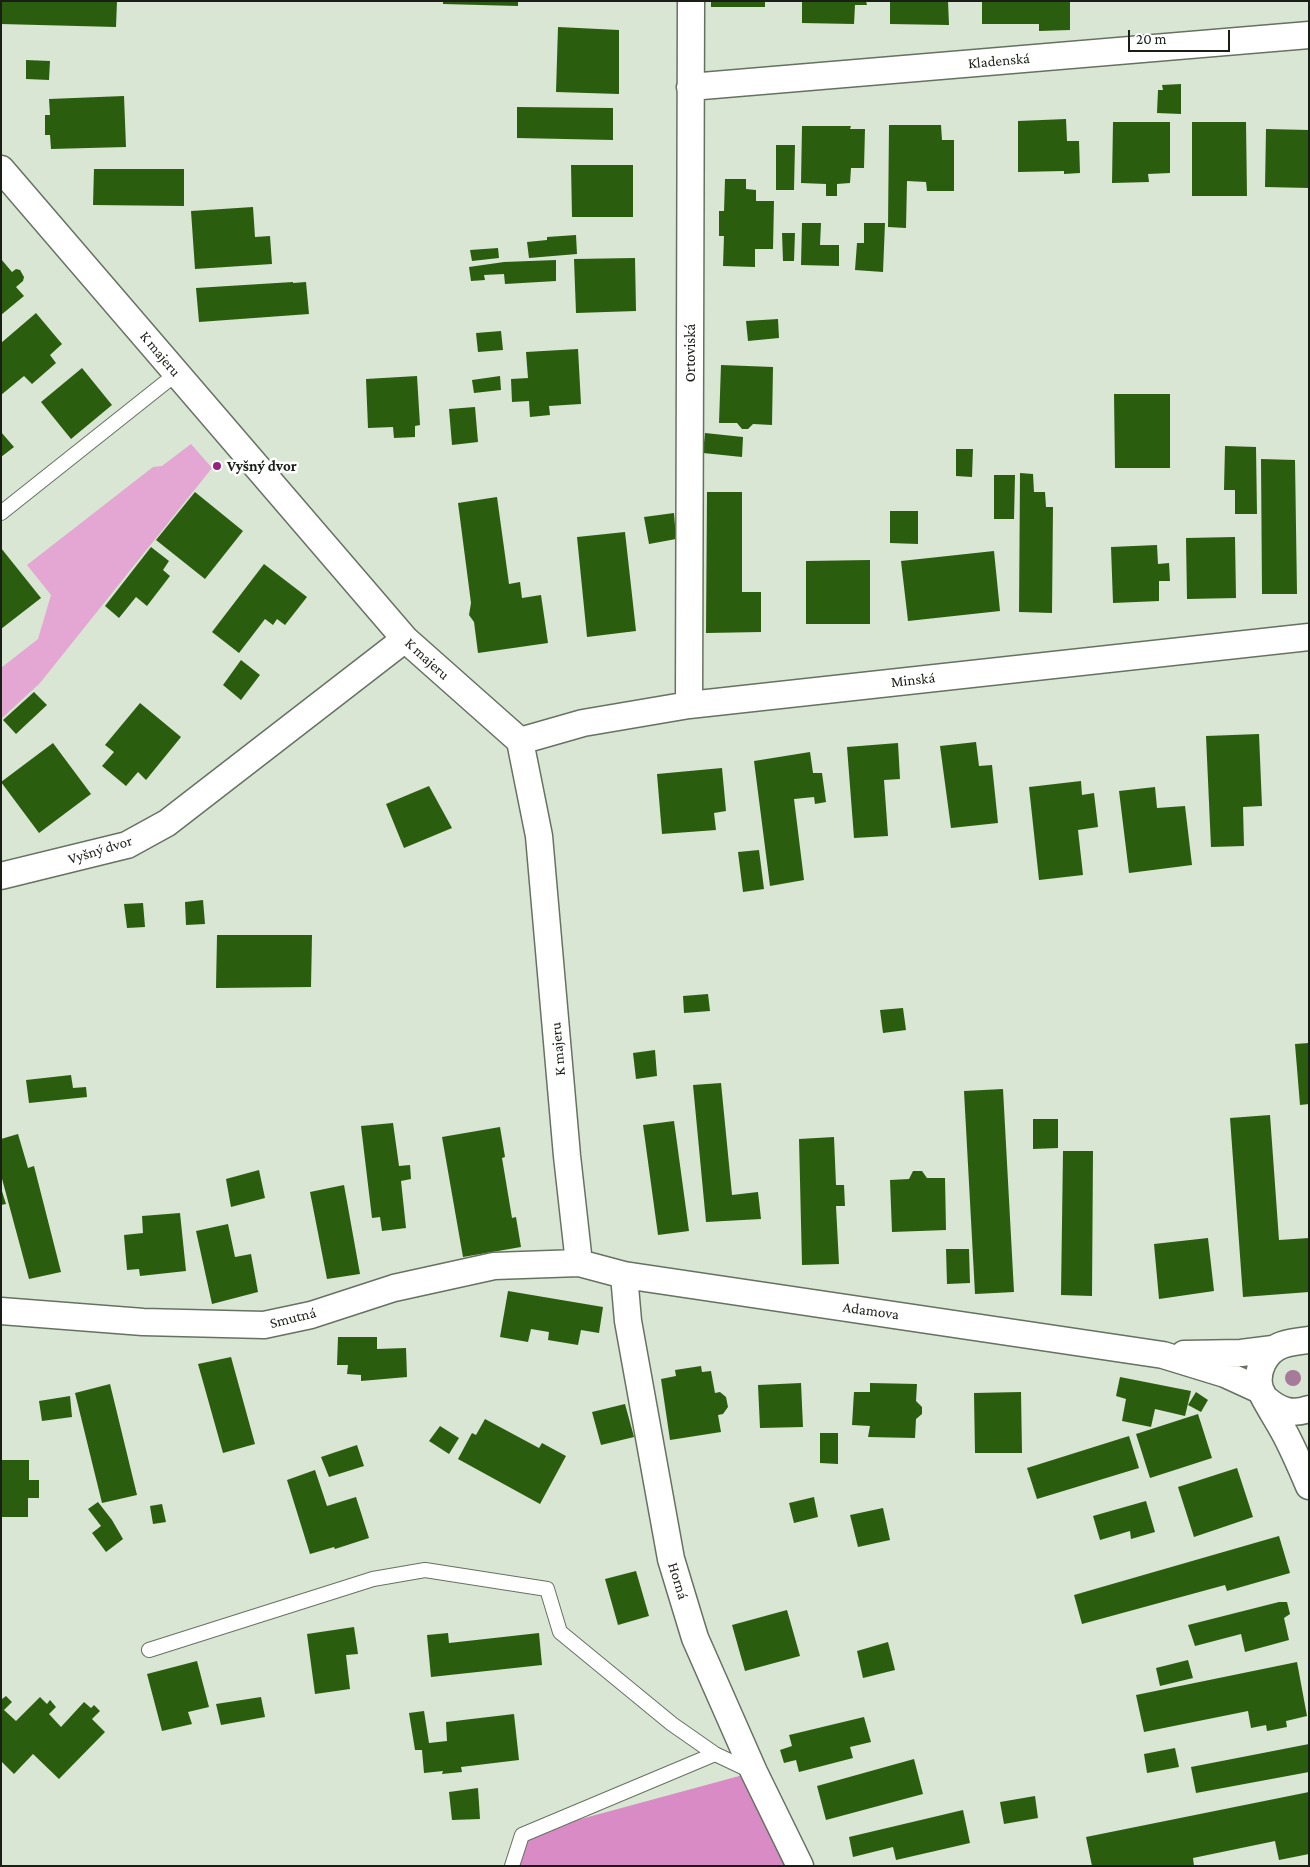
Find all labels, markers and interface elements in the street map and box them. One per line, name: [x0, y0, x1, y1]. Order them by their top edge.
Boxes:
scale bar: [1130, 20, 1232, 52]
text: 20 m: [1136, 31, 1167, 47]
street label: Kladenská: [967, 49, 1031, 73]
street label: Ortoviská: [681, 324, 699, 382]
street label: K majeru: [136, 328, 184, 380]
place label: Vyšný dvor: [227, 457, 297, 475]
marker: Vyšný dvor: [211, 460, 223, 472]
street label: K majeru: [401, 634, 453, 684]
street label: Minská: [890, 669, 936, 691]
street label: Vyšný dvor: [66, 832, 134, 868]
street label: K majeru: [547, 1021, 569, 1077]
street label: Adamova: [842, 1298, 900, 1324]
street label: Smutná: [268, 1304, 318, 1332]
street label: Horná: [664, 1560, 692, 1602]

